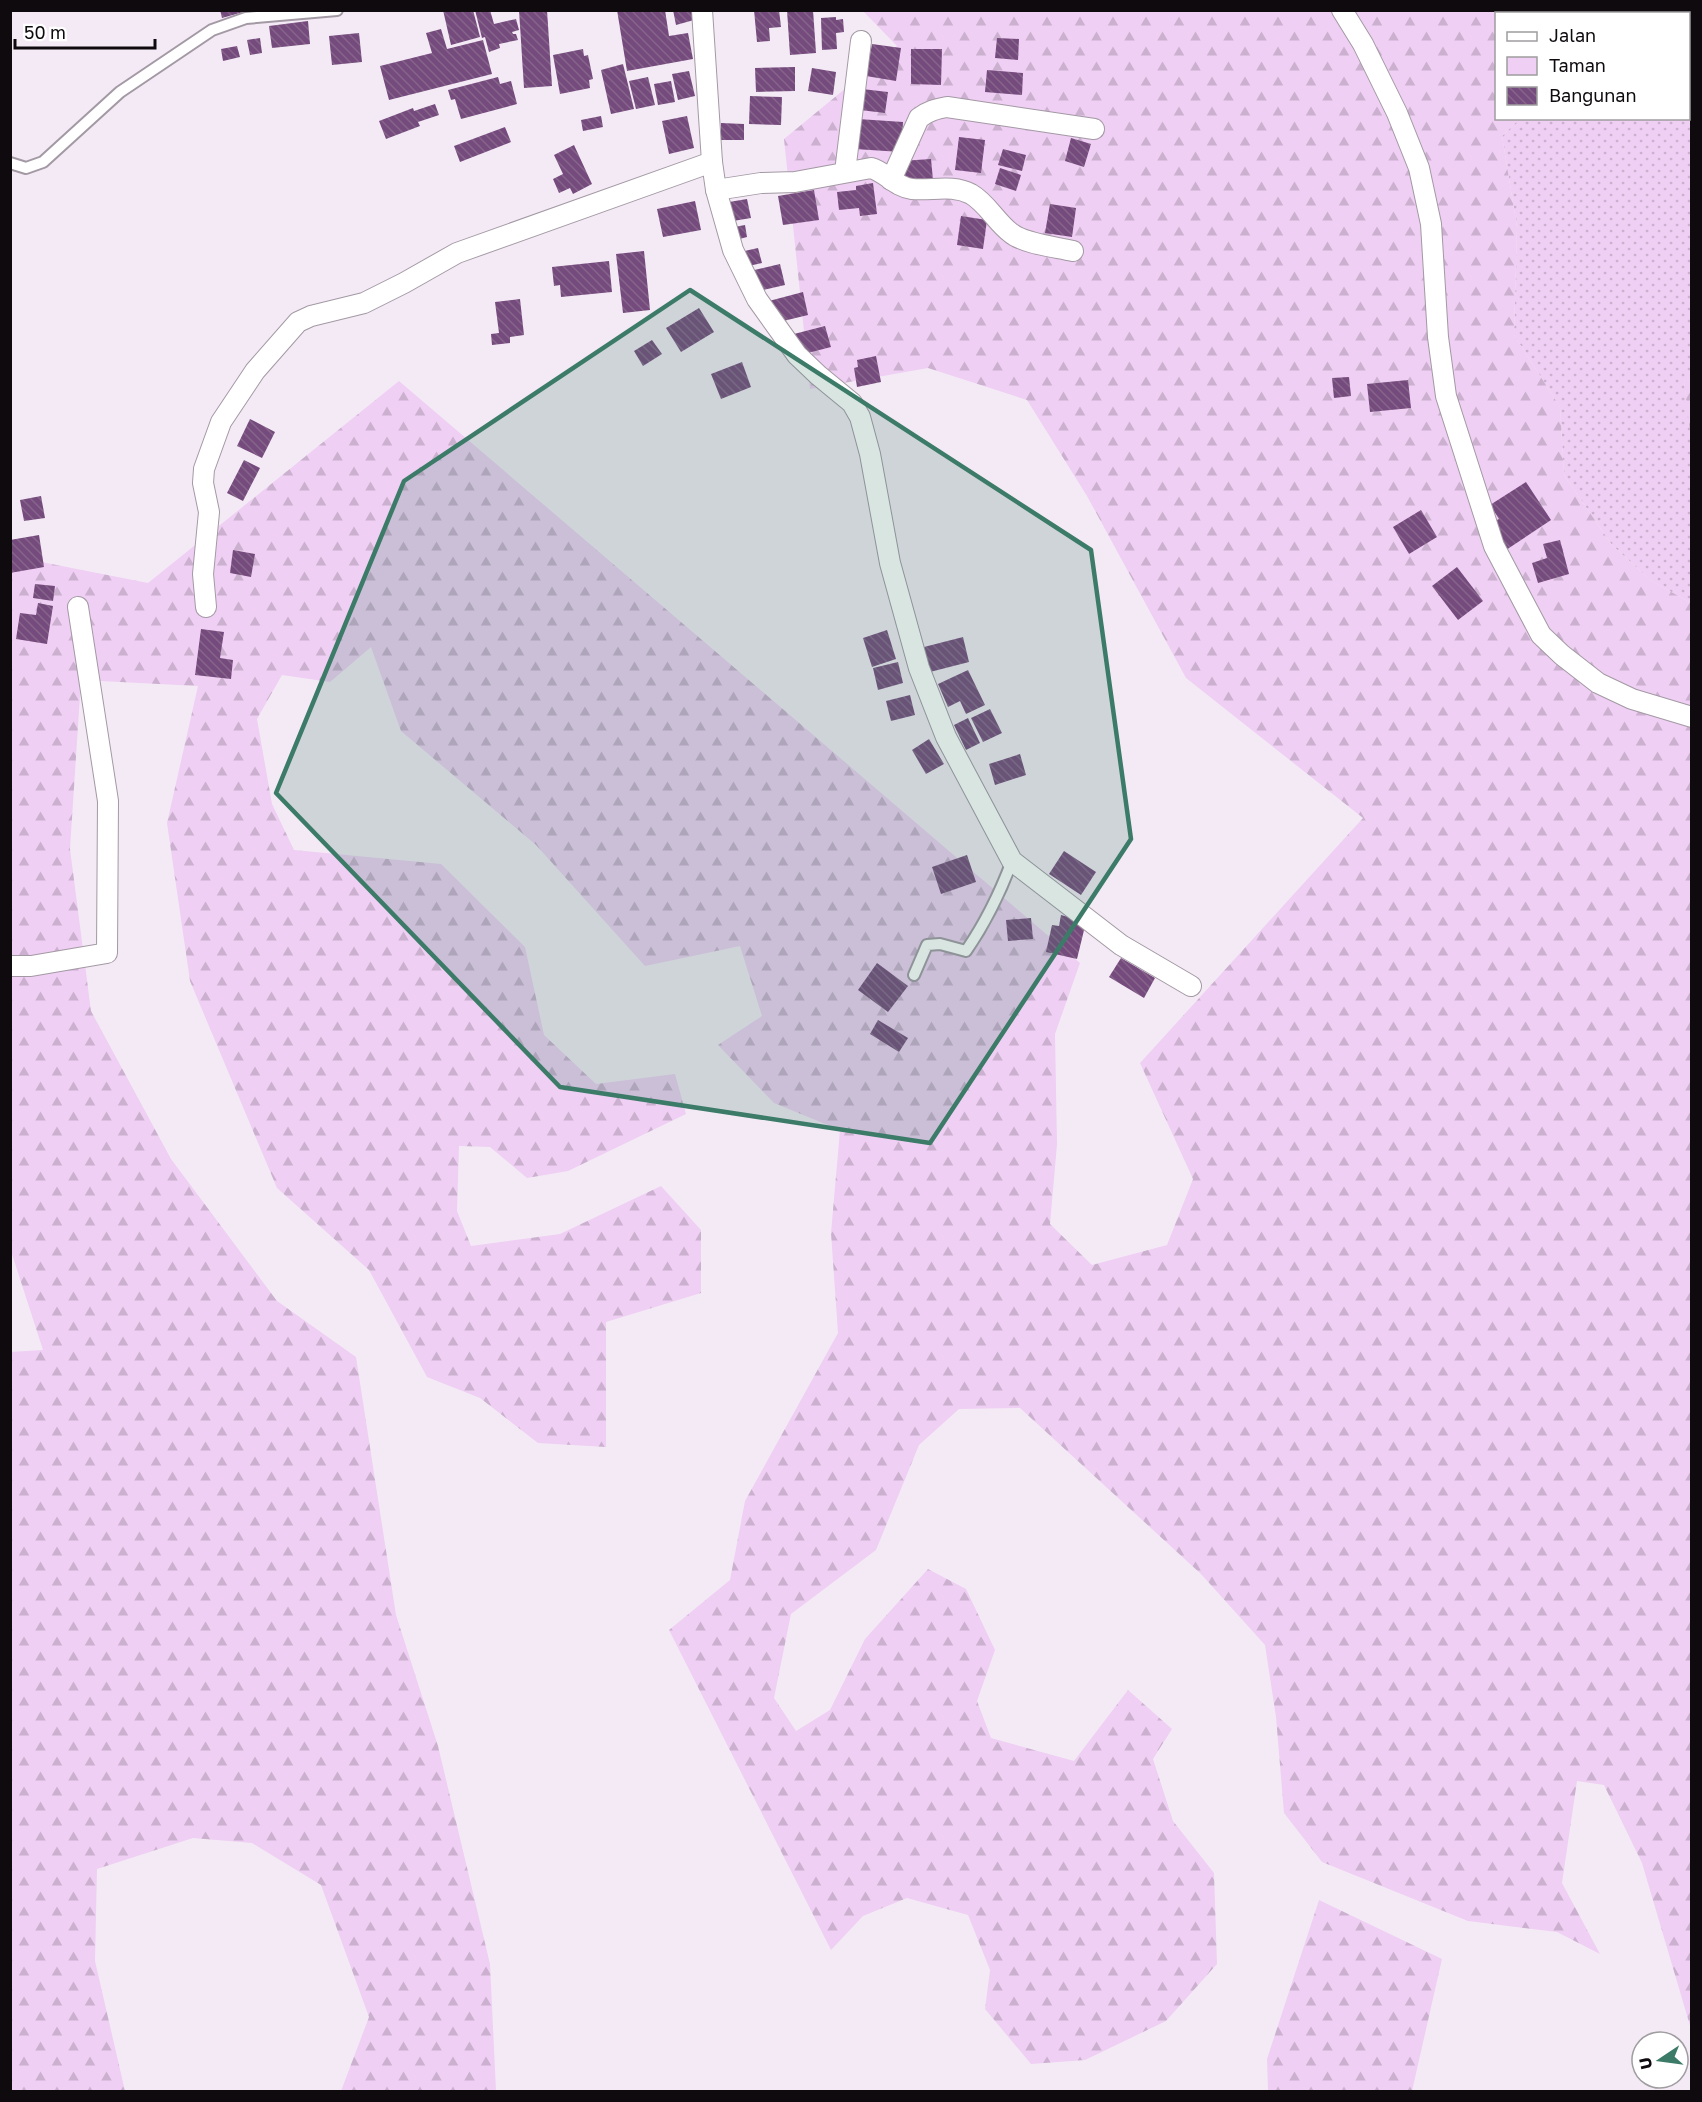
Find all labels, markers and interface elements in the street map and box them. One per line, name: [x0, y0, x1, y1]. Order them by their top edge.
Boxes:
scale bar: [15, 12, 154, 50]
legend: [1495, 12, 1690, 120]
text: 50 m: [24, 21, 66, 43]
text: Jalan: [1549, 24, 1596, 46]
text: Taman: [1549, 54, 1606, 76]
text: Bangunan: [1549, 84, 1637, 106]
north arrow: [1630, 2030, 1690, 2090]
text: U: [1634, 2055, 1656, 2071]

